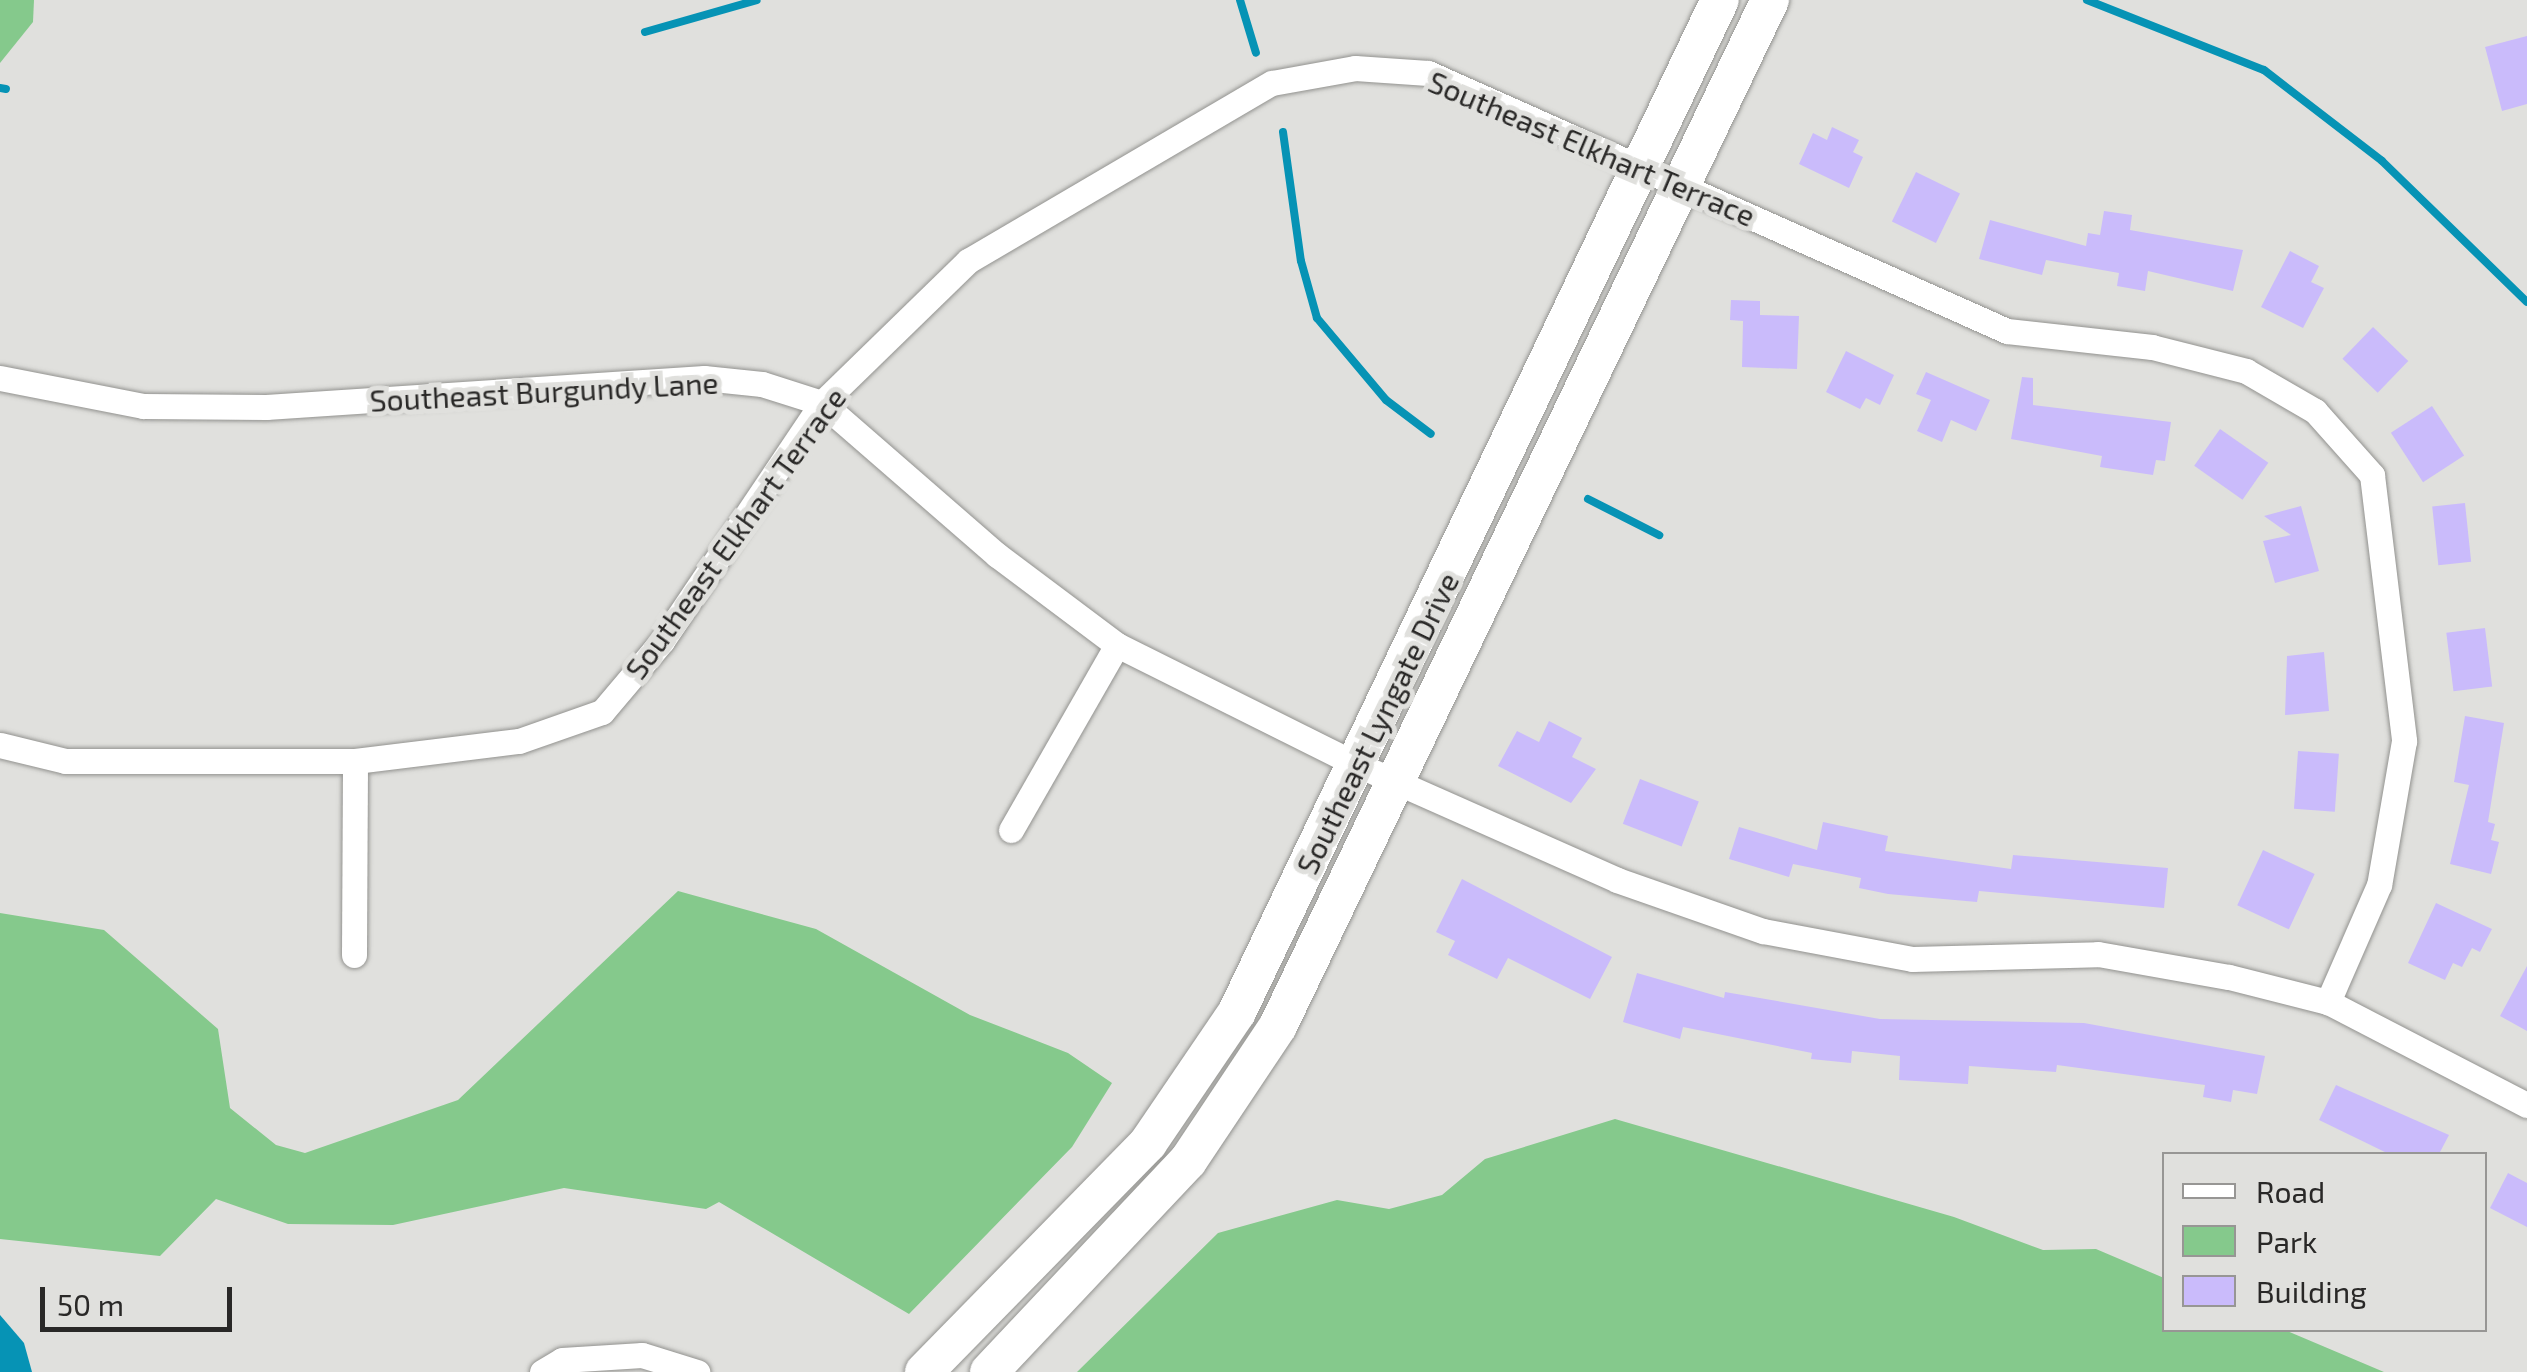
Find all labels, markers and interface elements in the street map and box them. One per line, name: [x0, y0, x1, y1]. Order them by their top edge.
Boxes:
street label: Southeast Elkhart Terrace: [1423, 63, 1761, 233]
street label: Southeast Burgundy Lane: [368, 364, 720, 418]
street label: Southeast Elkhart Terrace: [617, 380, 853, 686]
street label: Southeast Lyngate Drive: [1288, 566, 1466, 880]
legend: [2162, 1152, 2487, 1332]
text: Road: [2256, 1173, 2325, 1209]
text: Park: [2256, 1223, 2317, 1259]
scale bar: [45, 1267, 238, 1329]
text: Building: [2256, 1273, 2367, 1309]
text: 50 m: [57, 1286, 124, 1322]

